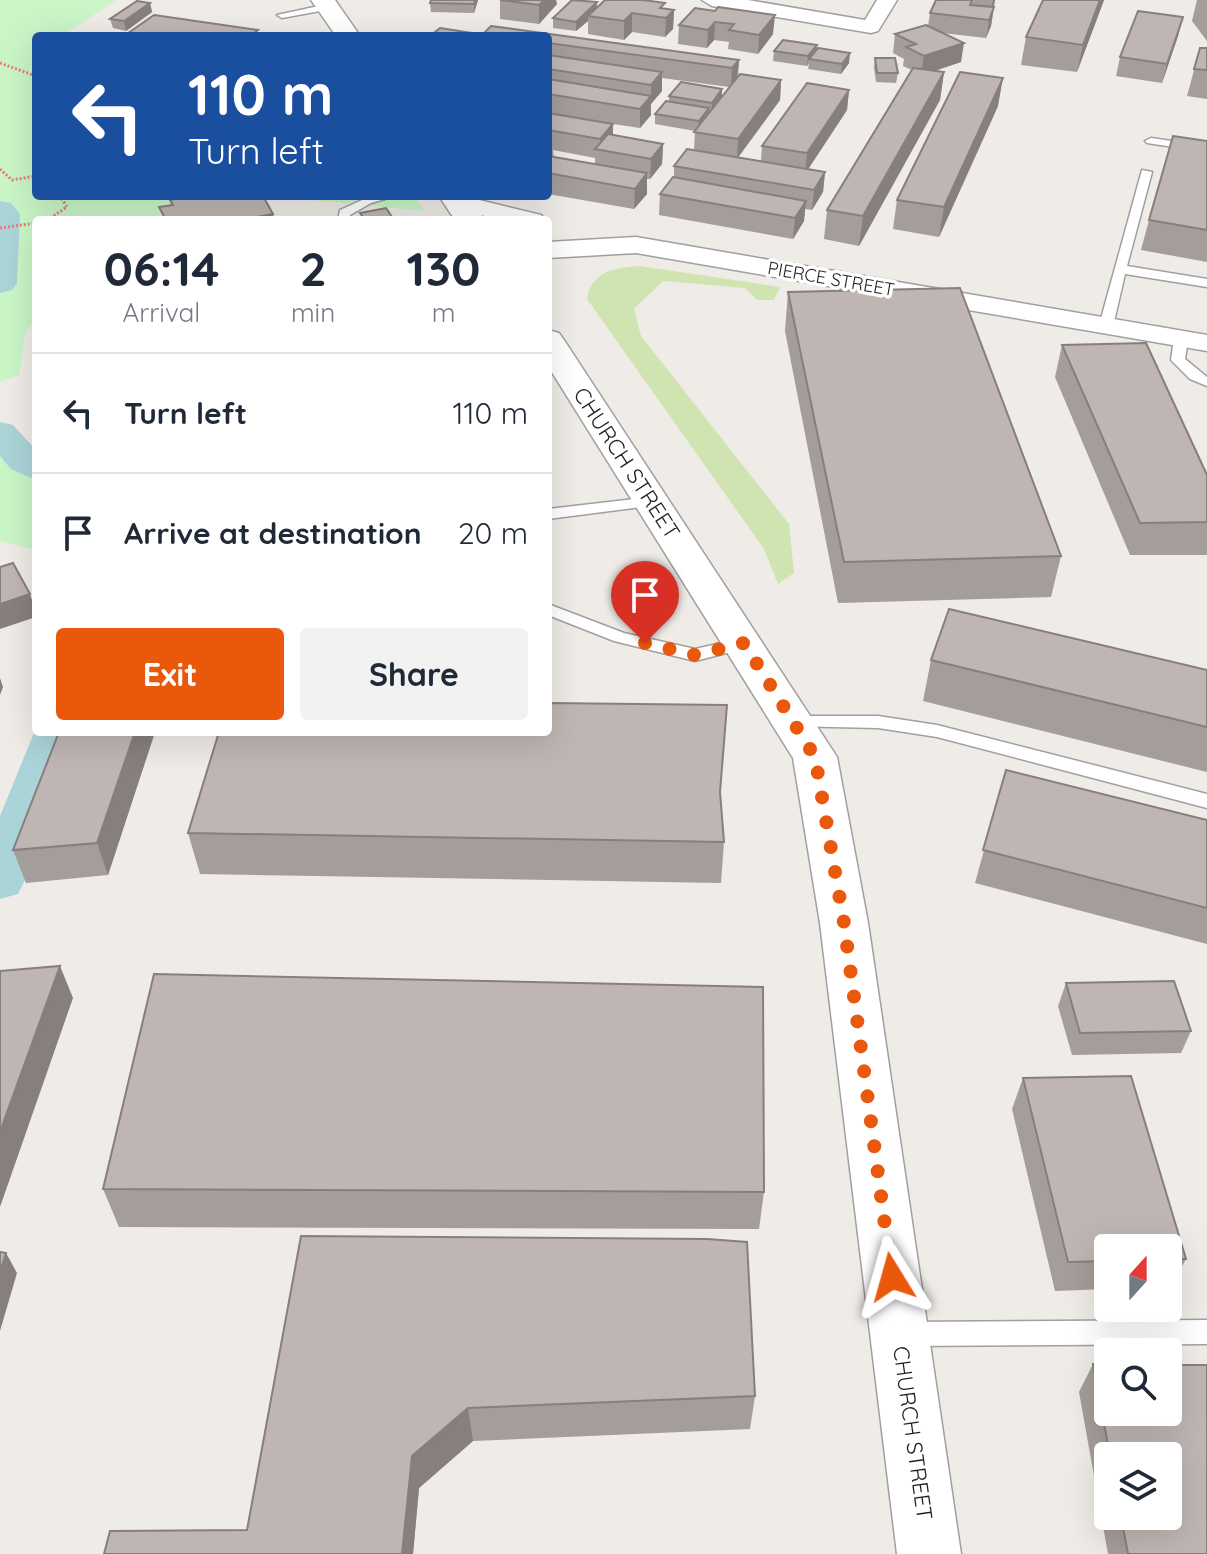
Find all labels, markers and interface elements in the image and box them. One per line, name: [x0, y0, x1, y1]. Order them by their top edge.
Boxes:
text: 110 m: [188, 59, 333, 129]
icon: left: [56, 64, 160, 168]
text: Turn left: [188, 128, 324, 173]
text: 06:14: [103, 238, 219, 298]
text: 2: [299, 238, 327, 298]
text: 130: [407, 238, 481, 298]
street label: PIERCE STREET: [766, 256, 897, 301]
text: Arrival: [123, 296, 200, 329]
text: min: [291, 296, 335, 329]
text: m: [432, 296, 455, 329]
street label: CHURCH STREET: [568, 382, 686, 544]
icon: left: [56, 391, 100, 435]
text: Turn left: [124, 394, 247, 432]
text: 110 m: [452, 394, 528, 432]
icon: arrive: [56, 511, 100, 555]
text: Arrive at destination: [124, 514, 422, 552]
text: 20 m: [458, 514, 528, 552]
pin: [611, 561, 679, 643]
icon: arrive: [623, 573, 667, 617]
button: Exit: [56, 628, 284, 720]
button: Share: [300, 628, 528, 720]
north arrow: [1094, 1234, 1182, 1322]
map controls: [1094, 1234, 1182, 1530]
position arrow: [850, 1235, 934, 1319]
button: search: [1094, 1338, 1182, 1426]
street label: CHURCH STREET: [887, 1344, 939, 1522]
button: layers: [1094, 1442, 1182, 1530]

